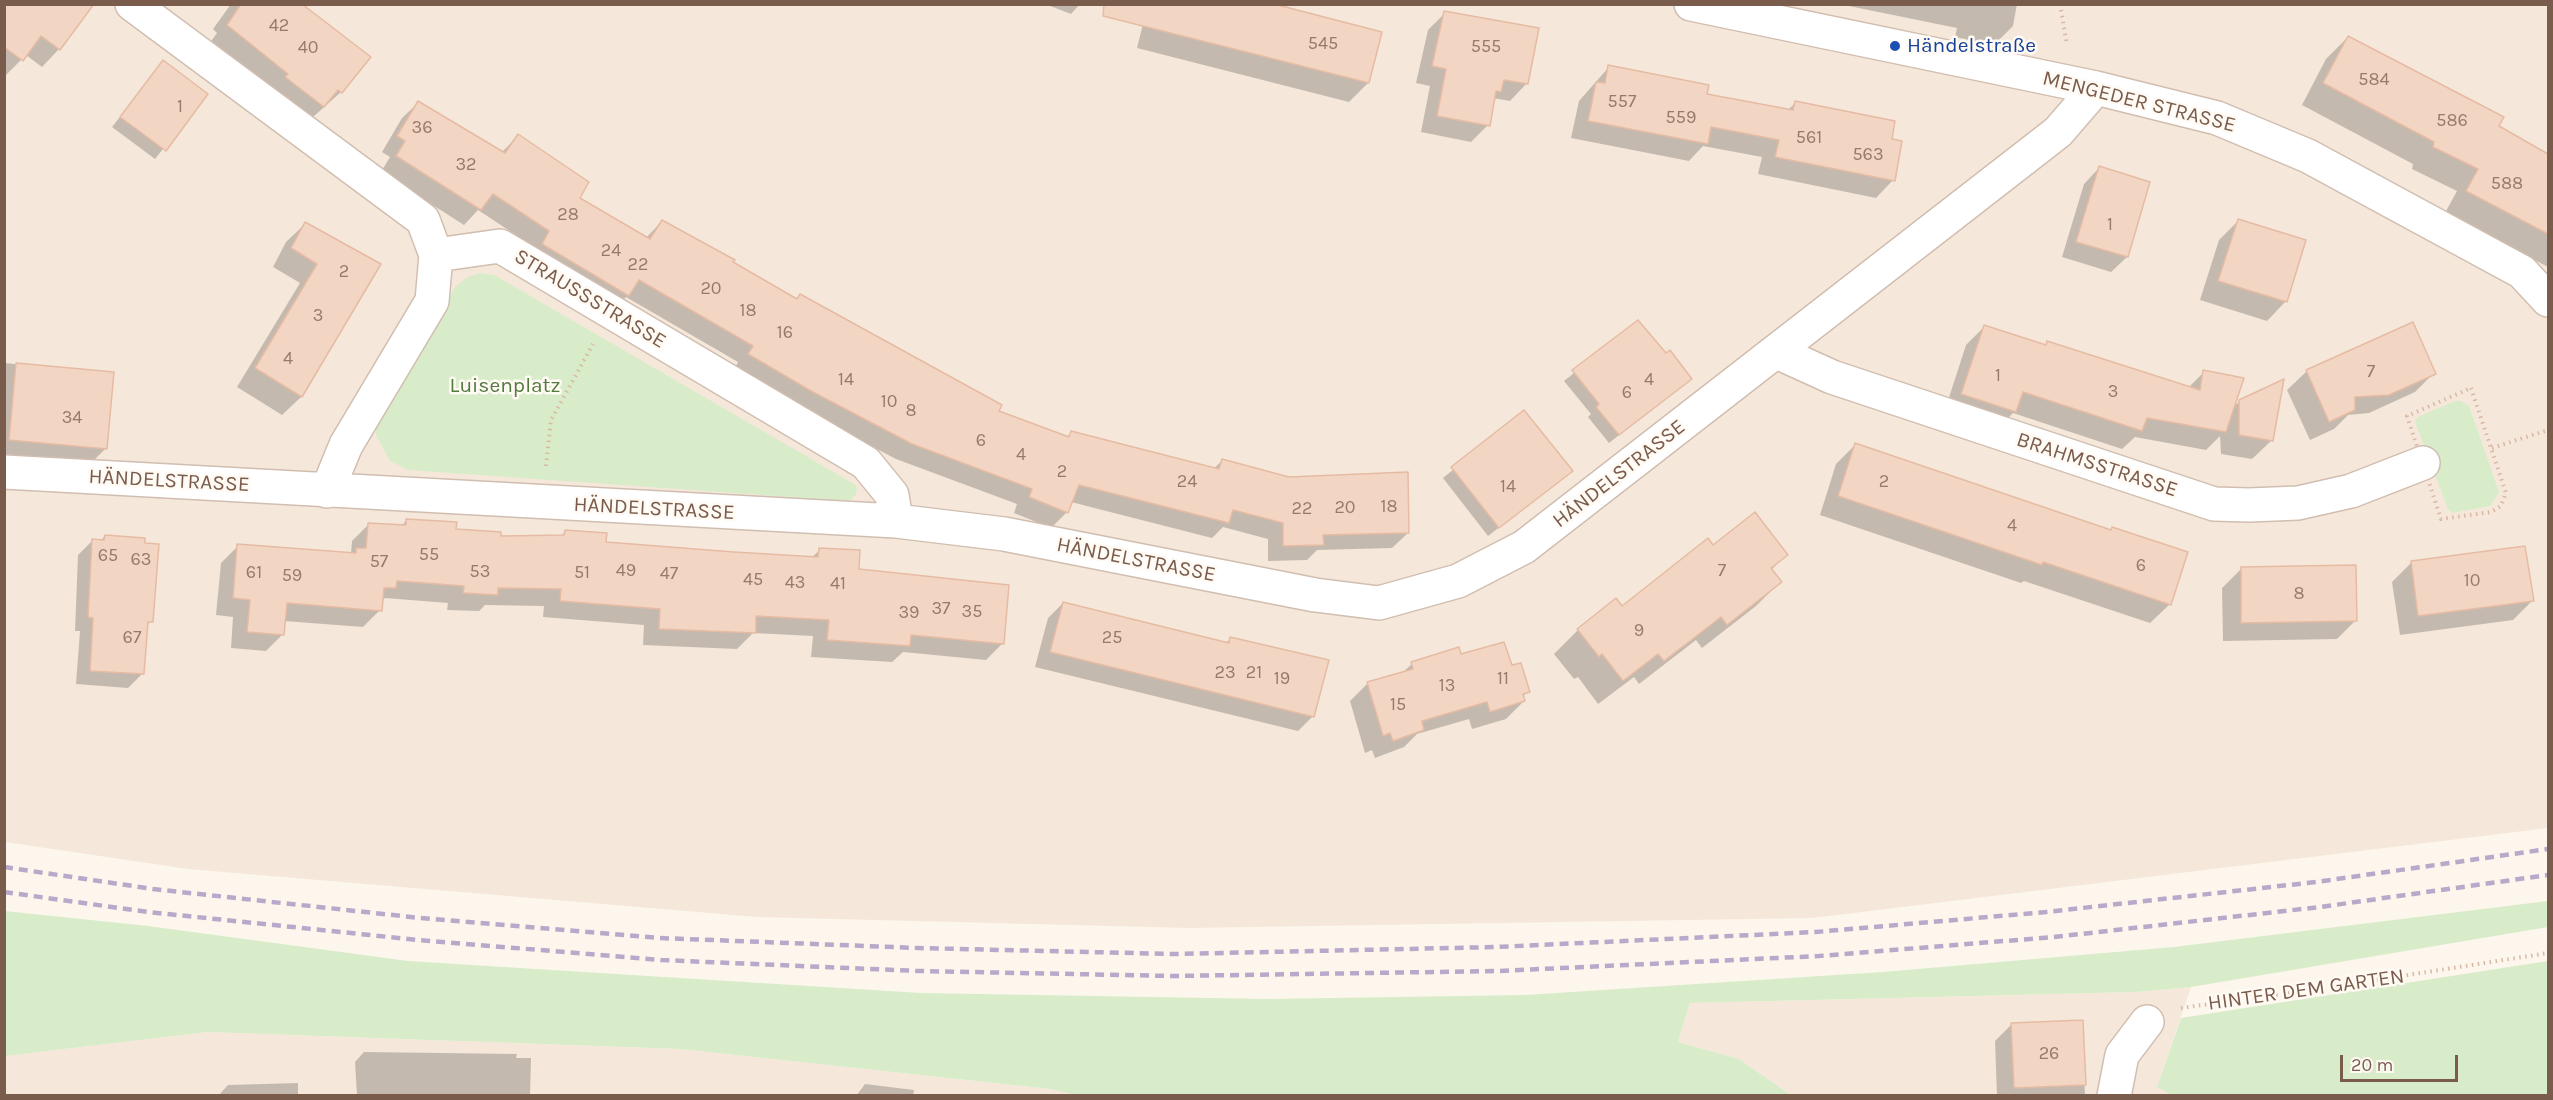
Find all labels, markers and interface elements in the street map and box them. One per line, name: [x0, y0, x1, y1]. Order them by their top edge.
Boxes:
house number: 42: [269, 15, 289, 37]
house number: 545: [1308, 33, 1338, 55]
place label: Händelstraße: [1907, 33, 2036, 59]
house number: 555: [1471, 36, 1501, 58]
house number: 40: [298, 37, 318, 59]
marker: Händelstraße: [1888, 39, 1902, 53]
street label: MENGEDER STRASSE: [2040, 66, 2238, 138]
house number: 584: [2358, 69, 2390, 91]
house number: 557: [1608, 91, 1636, 113]
house number: 1: [177, 96, 183, 118]
house number: 559: [1666, 107, 1696, 129]
house number: 586: [2436, 110, 2468, 132]
house number: 36: [412, 117, 432, 139]
house number: 561: [1796, 127, 1822, 149]
house number: 563: [1852, 144, 1884, 166]
house number: 32: [455, 154, 477, 176]
house number: 588: [2491, 173, 2523, 195]
house number: 28: [557, 204, 579, 226]
house number: 1: [2107, 214, 2113, 236]
house number: 24: [601, 240, 621, 262]
street label: STRAUSSSTRASSE: [510, 244, 670, 354]
house number: 22: [628, 254, 648, 276]
house number: 2: [339, 261, 349, 283]
house number: 20: [700, 278, 722, 300]
house number: 18: [739, 300, 757, 322]
house number: 3: [313, 305, 323, 327]
house number: 16: [777, 322, 793, 344]
house number: 4: [283, 348, 293, 370]
house number: 7: [2367, 361, 2375, 383]
house number: 1: [1995, 365, 2001, 387]
house number: 14: [838, 369, 854, 391]
house number: 4: [1644, 369, 1654, 391]
park label: Luisenplatz: [450, 373, 560, 399]
house number: 3: [2108, 381, 2118, 403]
house number: 6: [1622, 382, 1632, 404]
house number: 10: [881, 391, 897, 413]
house number: 8: [905, 400, 917, 422]
house number: 34: [62, 407, 82, 429]
street label: HÄNDELSTRASSE: [1548, 414, 1690, 534]
street label: BRAHMSSTRASSE: [2013, 427, 2181, 503]
house number: 6: [976, 430, 986, 452]
house number: 4: [1016, 444, 1026, 466]
house number: 2: [1057, 461, 1067, 483]
street label: HÄNDELSTRASSE: [88, 464, 250, 498]
house number: 24: [1177, 471, 1197, 493]
house number: 2: [1879, 471, 1889, 493]
house number: 14: [1500, 476, 1516, 498]
street label: HÄNDELSTRASSE: [573, 492, 735, 526]
house number: 18: [1380, 496, 1398, 518]
house number: 20: [1334, 497, 1356, 519]
house number: 22: [1292, 498, 1312, 520]
house number: 4: [2007, 515, 2017, 537]
street label: HÄNDELSTRASSE: [1054, 532, 1218, 588]
house number: 55: [419, 544, 439, 566]
house number: 65: [98, 545, 118, 567]
house number: 63: [131, 549, 151, 571]
house number: 57: [370, 551, 388, 573]
house number: 6: [2136, 555, 2146, 577]
house number: 49: [616, 560, 636, 582]
house number: 7: [1718, 560, 1726, 582]
house number: 53: [470, 561, 490, 583]
house number: 61: [246, 562, 262, 584]
house number: 51: [574, 562, 590, 584]
house number: 47: [660, 563, 678, 585]
house number: 59: [282, 565, 302, 587]
house number: 45: [743, 569, 763, 591]
house number: 10: [2464, 570, 2480, 592]
house number: 43: [785, 572, 805, 594]
house number: 41: [830, 573, 846, 595]
house number: 8: [2293, 583, 2305, 605]
house number: 37: [931, 598, 951, 620]
house number: 35: [962, 601, 982, 623]
house number: 39: [898, 602, 920, 624]
house number: 9: [1634, 620, 1644, 642]
house number: 67: [123, 627, 141, 649]
house number: 25: [1102, 627, 1122, 649]
house number: 23: [1214, 662, 1236, 684]
house number: 21: [1246, 662, 1262, 684]
house number: 19: [1274, 668, 1290, 690]
house number: 11: [1497, 668, 1509, 690]
house number: 13: [1439, 675, 1455, 697]
house number: 15: [1390, 694, 1406, 716]
street label: HINTER DEM GARTEN: [2206, 964, 2406, 1016]
house number: 26: [2039, 1043, 2059, 1065]
scale bar: [2343, 1043, 2462, 1081]
text: 20 m: [2351, 1054, 2393, 1076]

